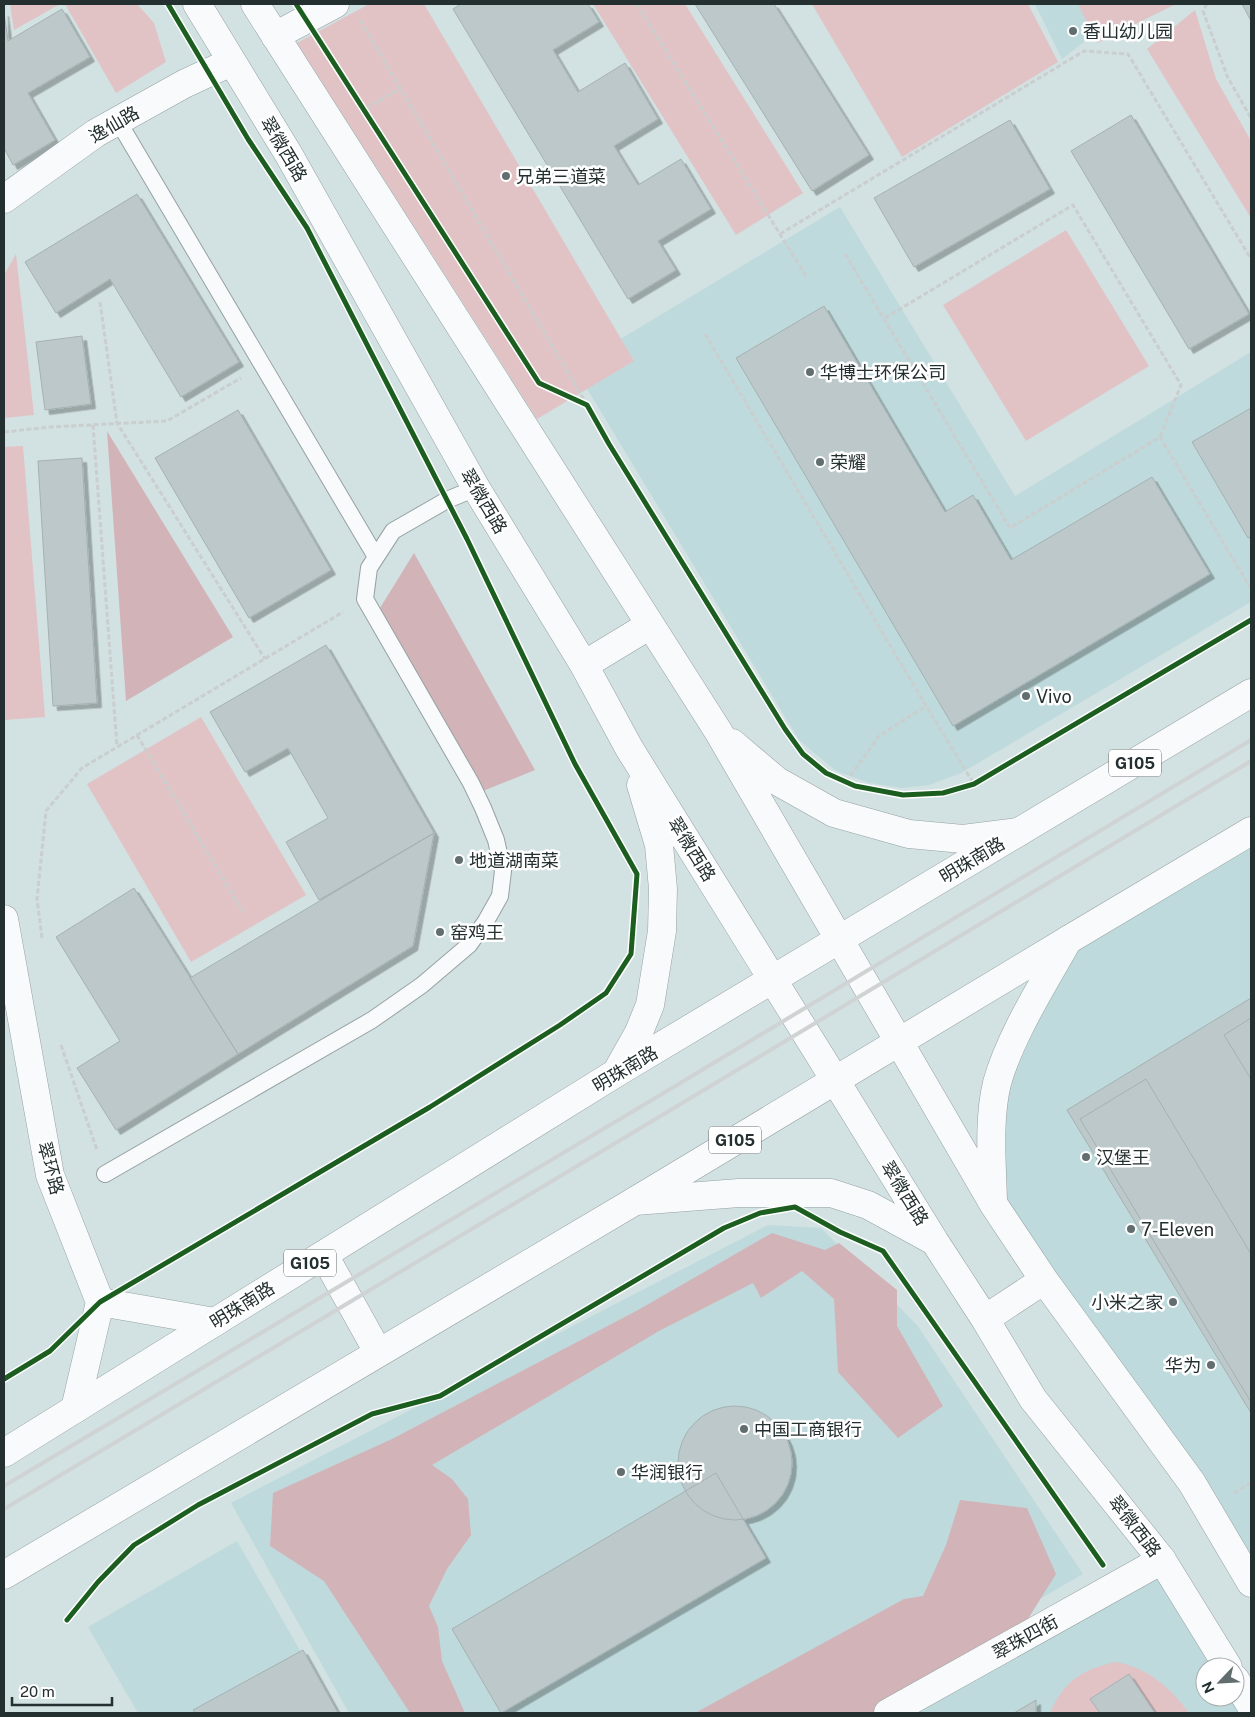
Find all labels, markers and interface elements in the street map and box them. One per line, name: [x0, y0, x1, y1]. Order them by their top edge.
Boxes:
place label: 香山幼儿园: [1083, 21, 1173, 42]
marker: 香山幼儿园: [1067, 25, 1079, 37]
street label: 逸仙路: [85, 101, 143, 147]
street label: 翠微西路: [256, 113, 312, 185]
place label: 兄弟三道菜: [516, 166, 606, 187]
marker: 兄弟三道菜: [500, 170, 512, 182]
place label: 华博士环保公司: [820, 362, 946, 383]
marker: 华博士环保公司: [804, 366, 816, 378]
place label: 荣耀: [830, 452, 866, 473]
marker: 荣耀: [814, 456, 826, 468]
street label: 翠微西路: [456, 465, 512, 537]
place label: Vivo: [1036, 686, 1072, 707]
marker: Vivo: [1020, 690, 1032, 702]
road number: G105: [1109, 750, 1161, 776]
street label: 翠微西路: [664, 813, 720, 885]
street label: 明珠南路: [936, 832, 1008, 888]
place label: 地道湖南菜: [469, 850, 559, 871]
marker: 地道湖南菜: [453, 854, 465, 866]
place label: 窑鸡王: [450, 922, 504, 943]
marker: 窑鸡王: [434, 926, 446, 938]
street label: 明珠南路: [589, 1041, 661, 1097]
road number: G105: [709, 1126, 761, 1154]
street label: 翠环路: [34, 1139, 68, 1197]
place label: 汉堡王: [1096, 1147, 1150, 1168]
marker: 汉堡王: [1080, 1151, 1092, 1163]
street label: 翠微西路: [877, 1157, 933, 1229]
place label: 7-Eleven: [1141, 1219, 1214, 1240]
marker: 7-Eleven: [1125, 1223, 1137, 1235]
road number: G105: [284, 1250, 336, 1276]
street label: 明珠南路: [206, 1277, 278, 1333]
place label: 小米之家: [1091, 1292, 1163, 1313]
marker: 小米之家: [1167, 1296, 1179, 1308]
place label: 华为: [1165, 1355, 1201, 1376]
marker: 华为: [1205, 1359, 1217, 1371]
place label: 中国工商银行: [754, 1419, 862, 1440]
marker: 中国工商银行: [738, 1423, 750, 1435]
place label: 华润银行: [631, 1462, 703, 1483]
marker: 华润银行: [615, 1466, 627, 1478]
street label: 翠微西路: [1105, 1491, 1165, 1561]
street label: 翠珠四街: [988, 1610, 1062, 1664]
north arrow: [1195, 1657, 1245, 1707]
scale bar: [12, 1674, 112, 1706]
text: N: [1199, 1679, 1218, 1696]
text: 20 m: [20, 1683, 55, 1700]

